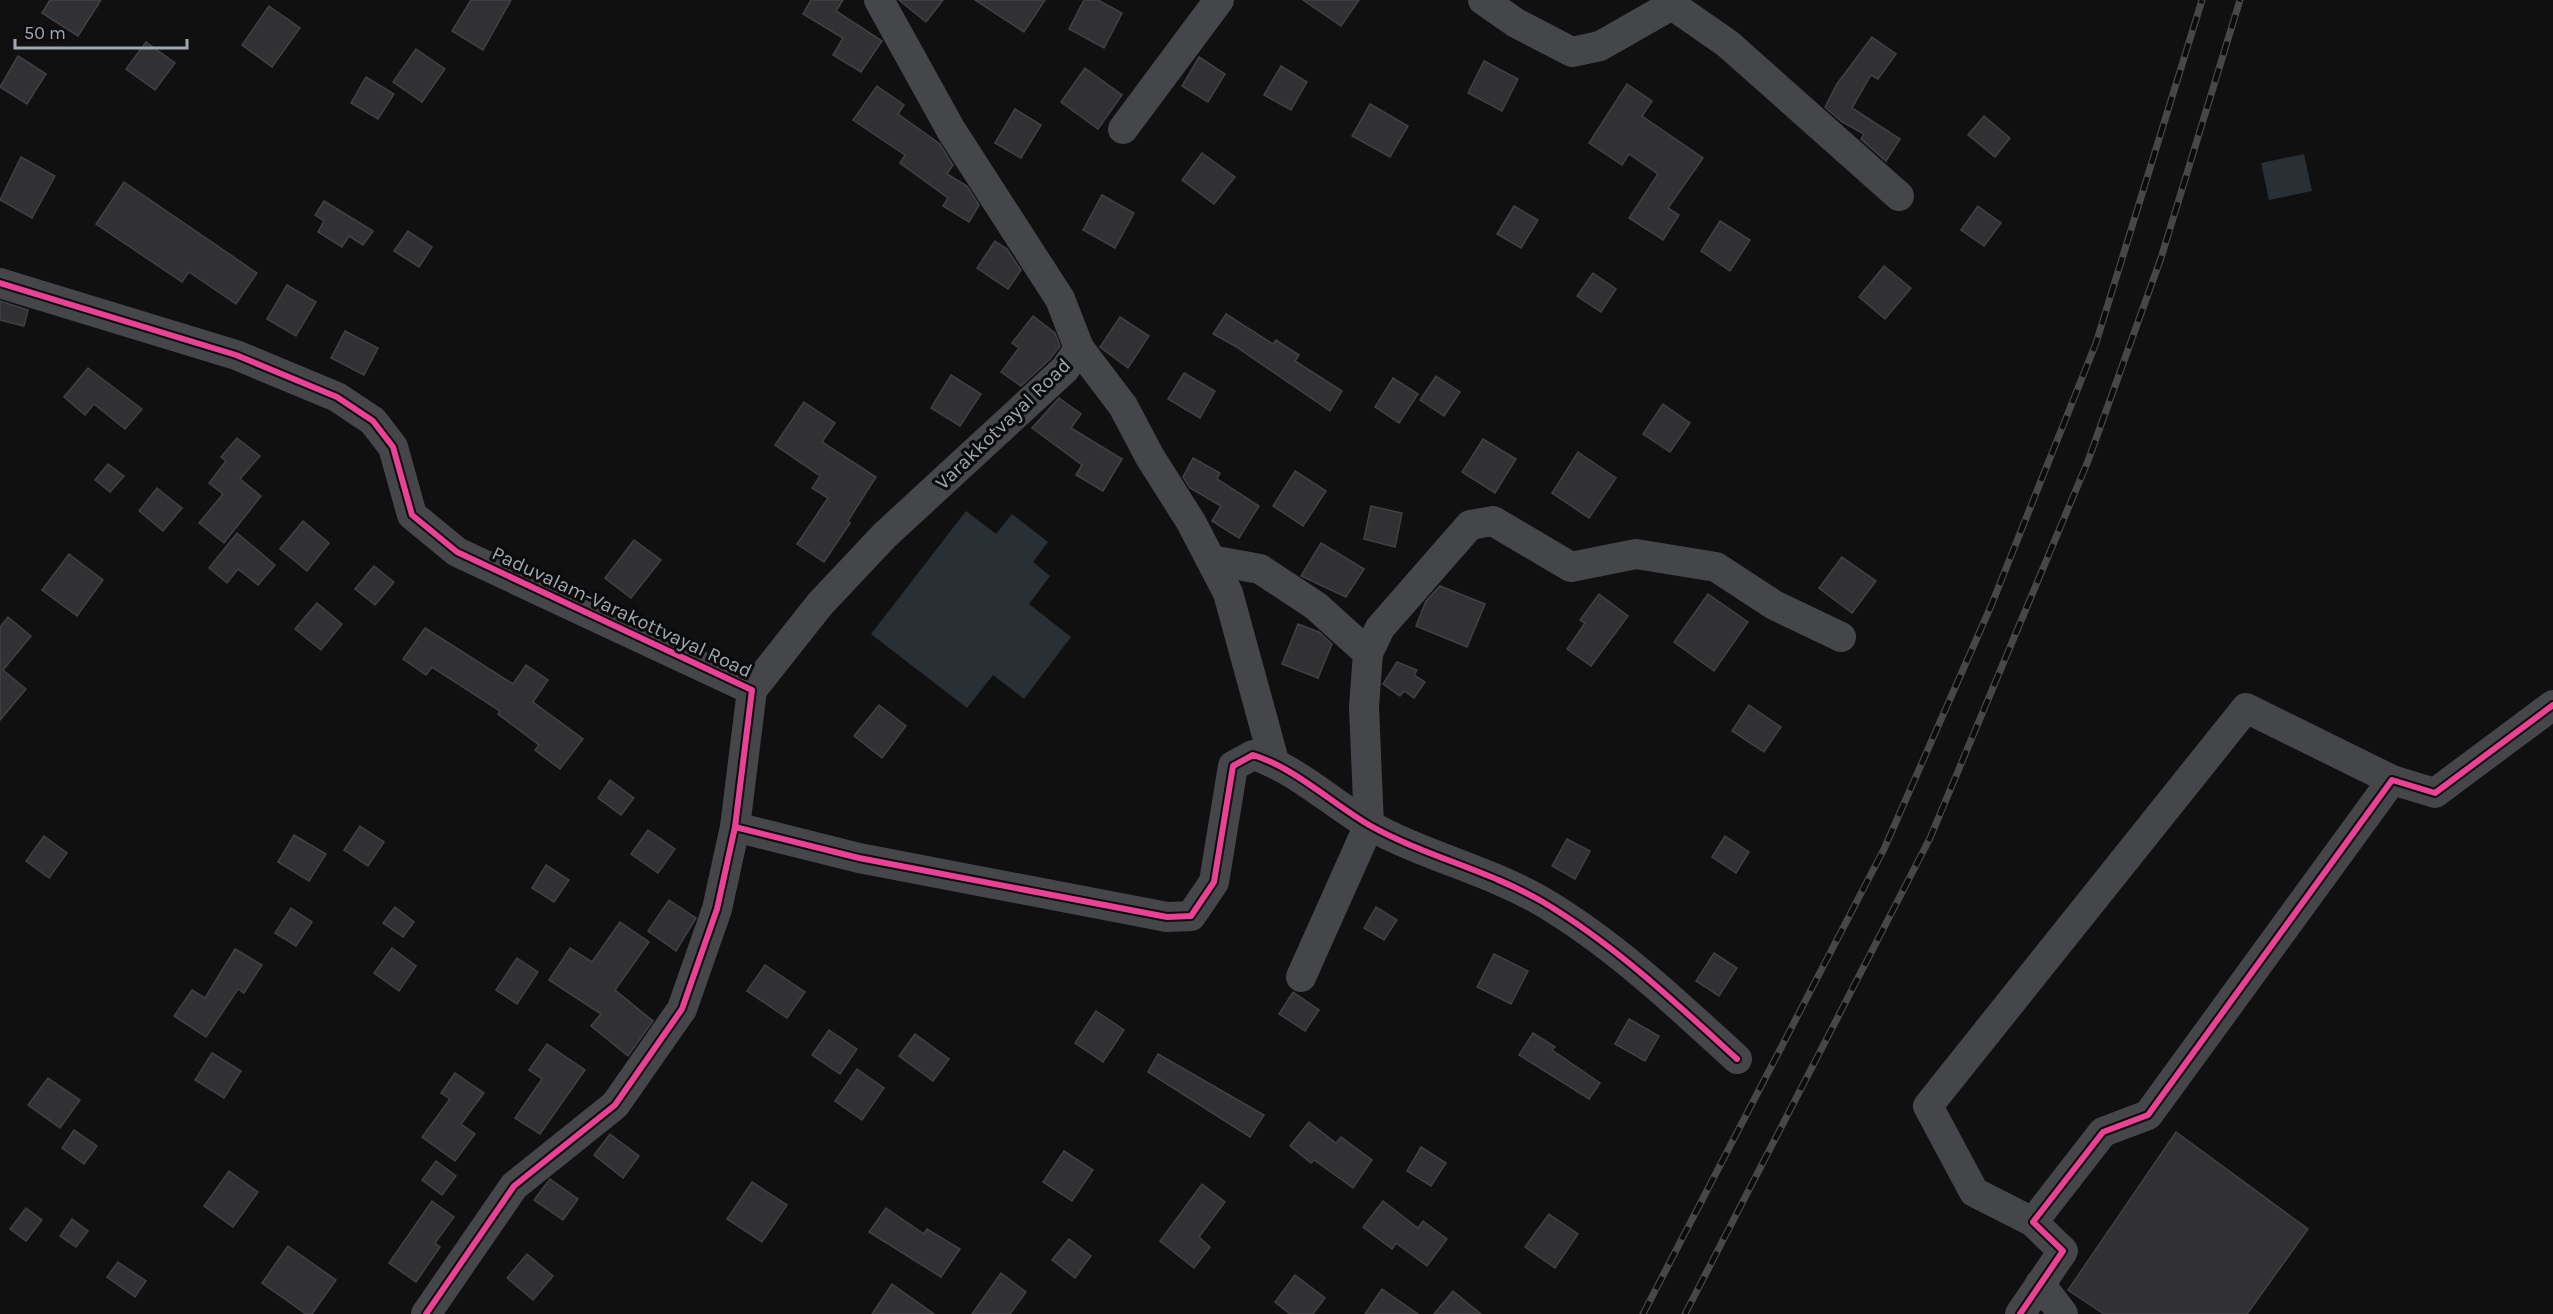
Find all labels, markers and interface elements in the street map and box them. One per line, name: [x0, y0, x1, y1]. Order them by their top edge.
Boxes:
scale bar: [15, 12, 188, 50]
text: 50 m: [24, 22, 66, 44]
street label: Varakkotvayal Road: [931, 354, 1075, 494]
street label: Paduvalam-Varakottvayal Road: [488, 542, 756, 682]

